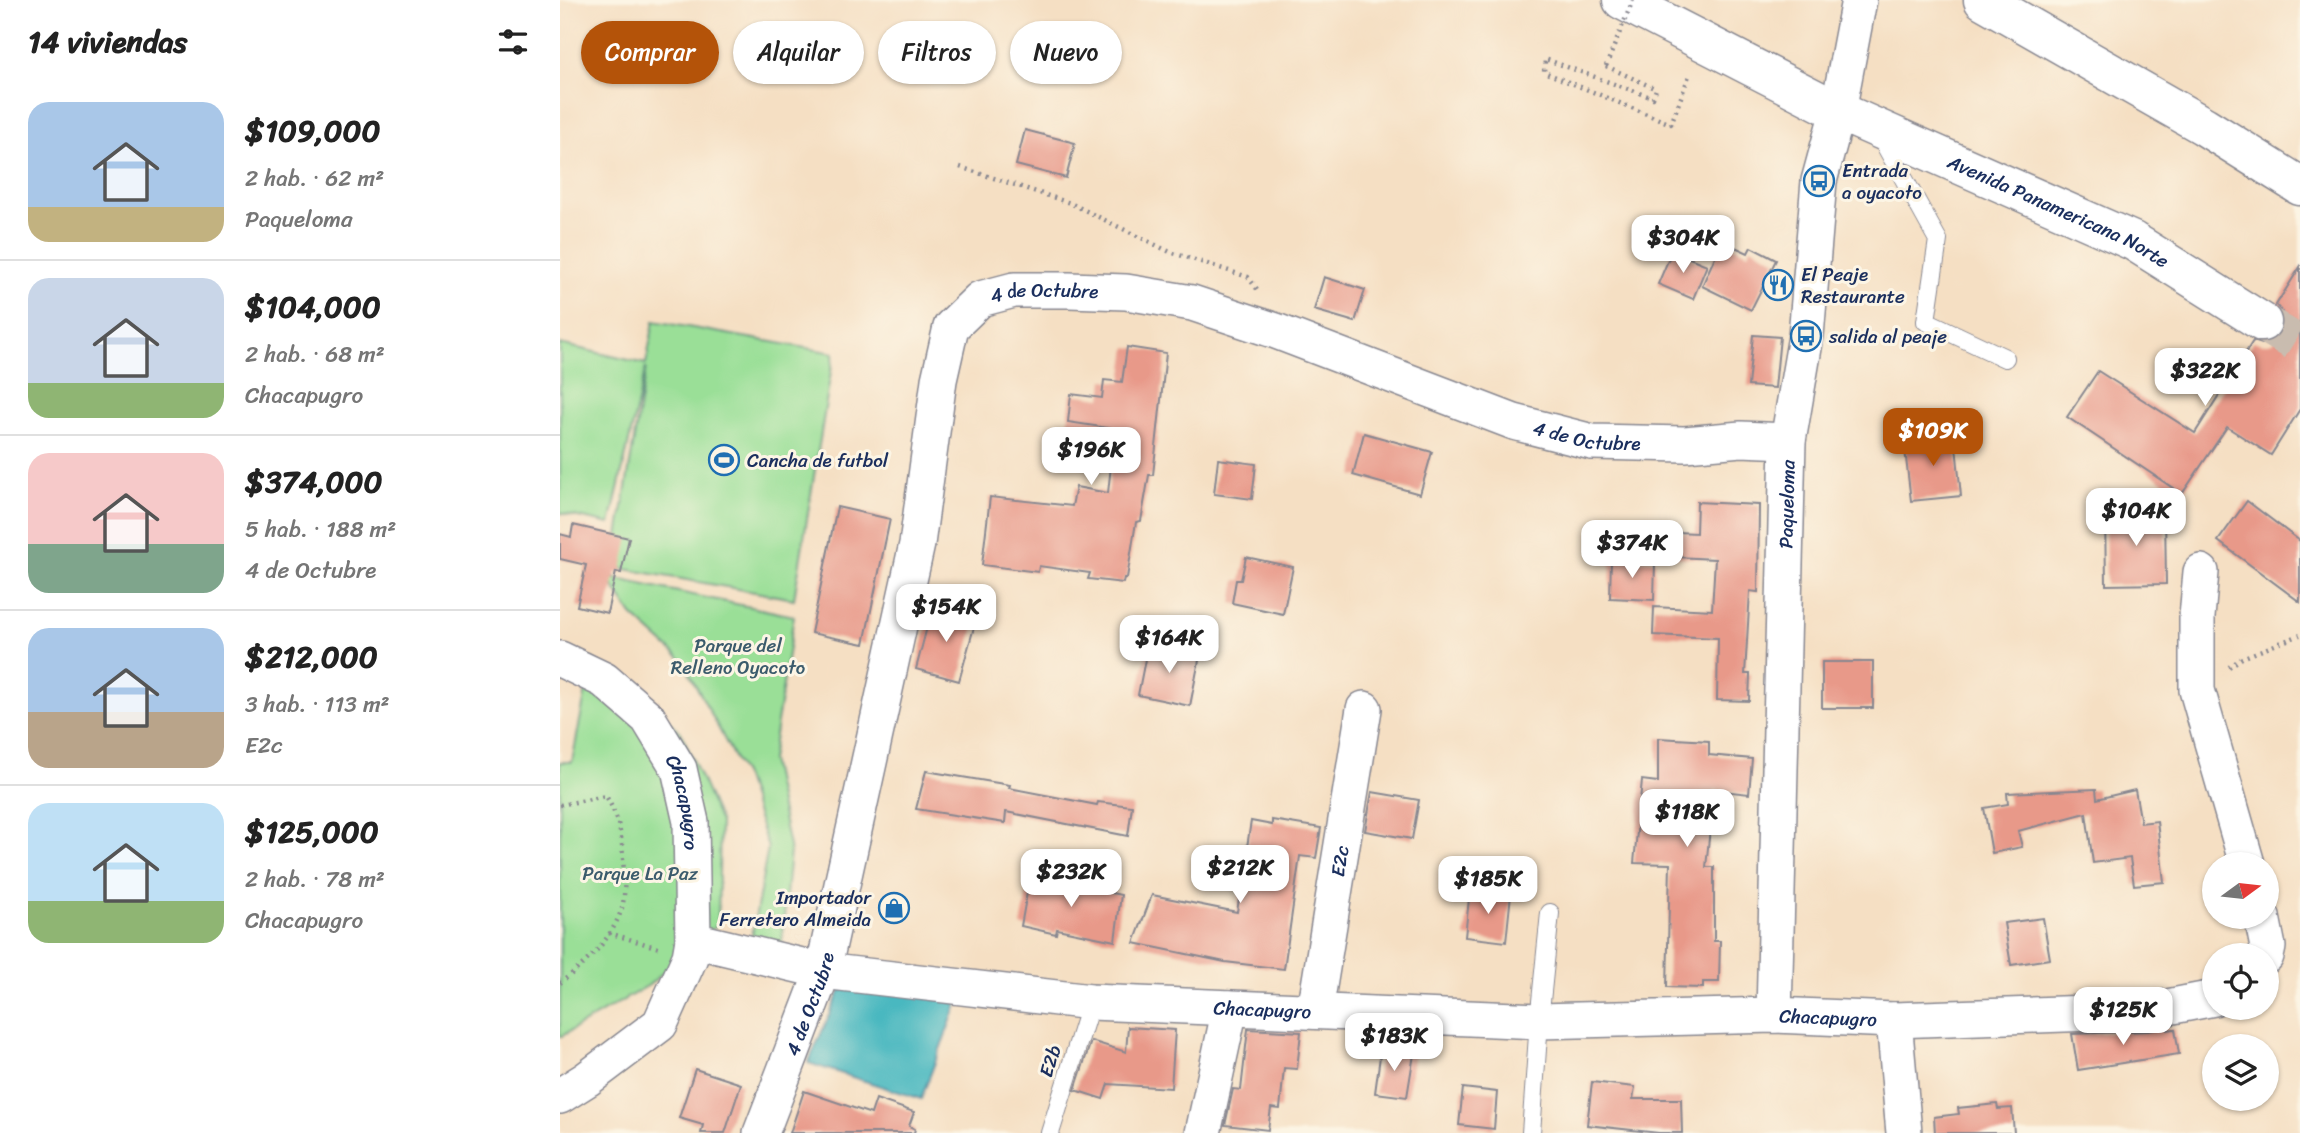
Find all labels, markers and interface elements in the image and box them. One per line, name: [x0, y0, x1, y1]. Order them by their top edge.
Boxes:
text: 14 viviendas: [28, 15, 187, 69]
chip: Comprar: [581, 21, 719, 84]
chip: Alquilar: [733, 21, 864, 84]
chip: Filtros: [878, 21, 996, 84]
chip: Nuevo: [1010, 21, 1122, 84]
icon: filters: [494, 23, 532, 61]
text: $109,000: [245, 104, 380, 158]
icon: home: [84, 130, 168, 214]
street label: Avenida Panamericana Norte: [1942, 144, 2176, 277]
place label: Entrada a oyacoto: [1842, 154, 1922, 209]
text: 2 hab. · 62 m²: [245, 158, 384, 199]
bus stop icon: Entrada a oyacoto: [1802, 164, 1836, 198]
text: Paqueloma: [245, 199, 353, 240]
pin: $304K: [1634, 216, 1732, 275]
text: $304K: [1647, 217, 1719, 258]
place label: El Peaje Restaurante: [1801, 258, 1905, 313]
restaurant icon: El Peaje Restaurante: [1761, 268, 1795, 302]
street label: 4 de Octubre: [986, 273, 1099, 312]
text: $104,000: [245, 280, 381, 334]
icon: home: [84, 306, 168, 390]
bus stop icon: salida al peaje: [1789, 319, 1823, 353]
place label: salida al peaje: [1828, 320, 1947, 353]
text: 2 hab. · 68 m²: [245, 334, 385, 375]
pin: $322K: [2156, 348, 2254, 408]
text: $322K: [2171, 350, 2239, 391]
text: Chacapugro: [245, 375, 363, 416]
pin: $109K: [1884, 408, 1982, 468]
text: $109K: [1899, 410, 1967, 451]
street label: 4 de Octubre: [1530, 411, 1641, 460]
pin: $196K: [1042, 428, 1140, 487]
text: $196K: [1058, 429, 1124, 470]
sports icon: Cancha de futbol: [707, 443, 741, 477]
place label: Cancha de futbol: [747, 444, 889, 477]
text: $374,000: [245, 455, 383, 509]
street label: Paqueloma: [1769, 459, 1804, 549]
icon: home: [84, 481, 168, 565]
pin: $104K: [2087, 489, 2185, 548]
text: $104K: [2102, 490, 2170, 531]
text: 5 hab. · 188 m²: [245, 509, 396, 550]
pin: $374K: [1583, 520, 1681, 580]
text: $374K: [1597, 522, 1667, 563]
text: 4 de Octubre: [245, 550, 376, 591]
pin: $154K: [897, 584, 995, 644]
text: $154K: [912, 586, 980, 627]
pin: $164K: [1120, 616, 1218, 675]
text: $164K: [1136, 617, 1202, 658]
park label: Parque del Relleno Oyacoto: [671, 629, 805, 684]
text: $212,000: [245, 630, 378, 684]
icon: home: [84, 656, 168, 740]
text: 3 hab. · 113 m²: [245, 684, 390, 725]
text: E2c: [245, 725, 283, 766]
street label: Chacapugro: [657, 747, 708, 851]
pin: $118K: [1638, 790, 1736, 849]
text: $118K: [1655, 791, 1719, 832]
text: $125,000: [245, 805, 379, 859]
icon: home: [84, 831, 168, 915]
street label: E2c: [1321, 843, 1358, 879]
pin: $212K: [1191, 846, 1289, 905]
text: $212K: [1207, 847, 1273, 888]
pin: $232K: [1022, 850, 1120, 909]
text: $232K: [1037, 851, 1105, 892]
north arrow: [2202, 852, 2278, 929]
map controls: [2202, 852, 2279, 1111]
pin: $185K: [1439, 856, 1537, 916]
park label: Parque La Paz: [582, 857, 699, 890]
text: $185K: [1454, 858, 1522, 899]
text: 2 hab. · 78 m²: [245, 859, 385, 900]
place label: Importador Ferretero Almeida: [719, 881, 872, 936]
shop icon: Importador Ferretero Almeida: [877, 891, 911, 925]
text: Chacapugro: [245, 900, 363, 941]
button: locate: [2202, 943, 2279, 1020]
street label: 4 de Octubre: [775, 949, 843, 1061]
pin: $125K: [2074, 988, 2172, 1047]
text: $125K: [2090, 989, 2156, 1030]
street label: Chacapugro: [1213, 991, 1312, 1028]
street label: Chacapugro: [1779, 999, 1878, 1036]
pin: $183K: [1345, 1014, 1443, 1073]
text: $183K: [1361, 1015, 1427, 1056]
button: layers: [2202, 1034, 2279, 1111]
street label: E2b: [1029, 1041, 1071, 1081]

